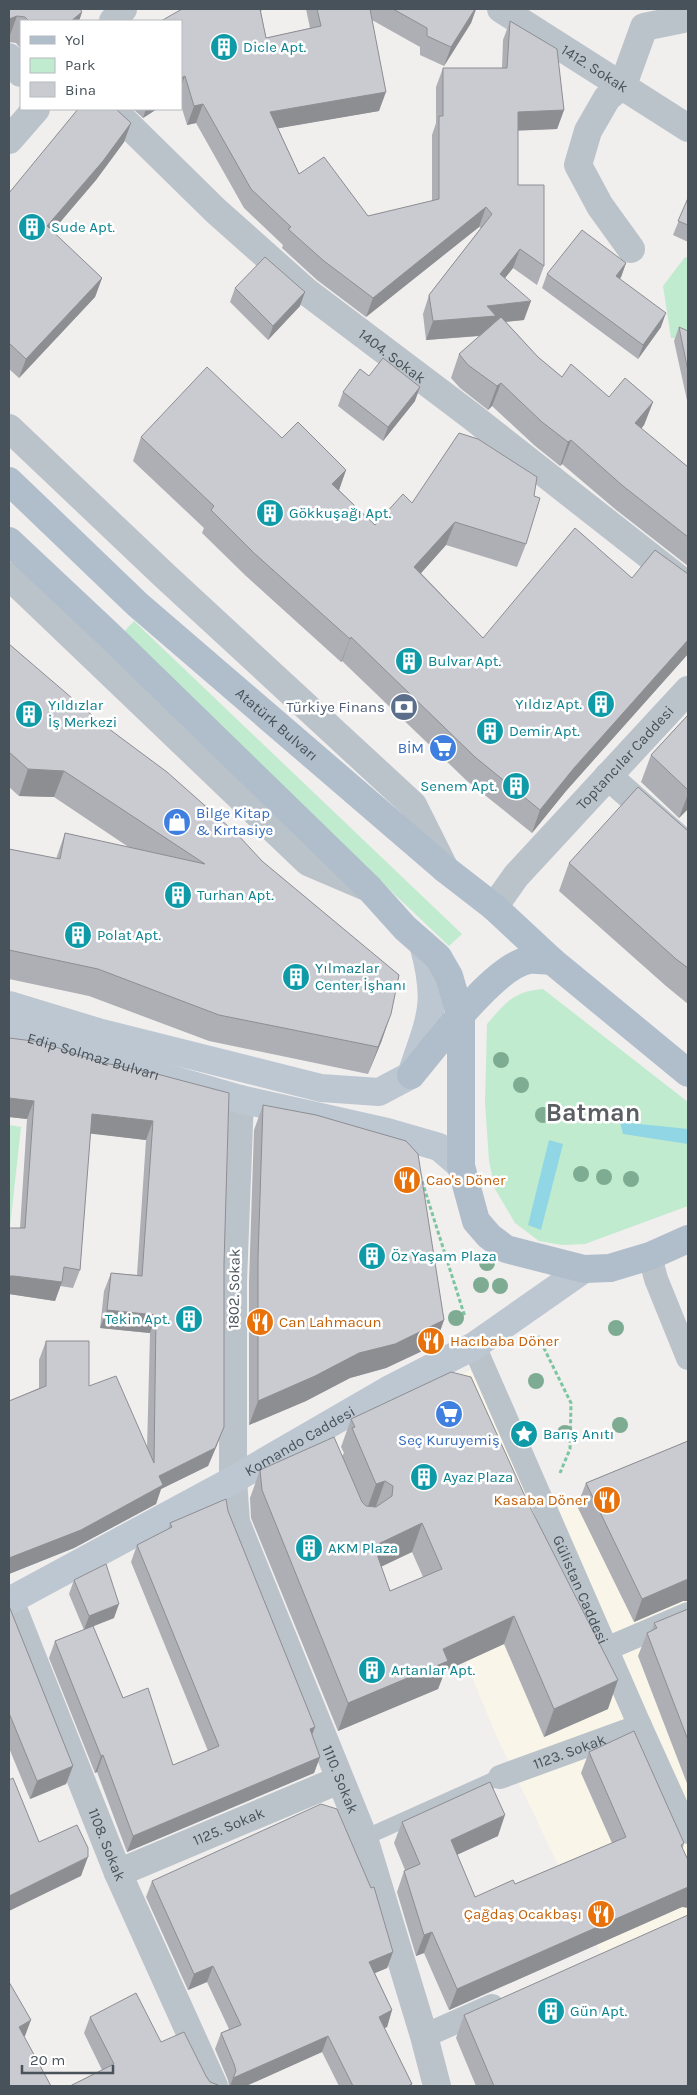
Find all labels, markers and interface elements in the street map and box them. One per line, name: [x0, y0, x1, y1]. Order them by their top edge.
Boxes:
legend: [20, 20, 182, 110]
text: Yol: [65, 31, 85, 49]
building icon: Dicle Apt.: [209, 32, 239, 62]
place label: Dicle Apt.: [243, 38, 307, 56]
street label: 1412. Sokak: [558, 41, 631, 97]
text: Park: [65, 56, 95, 74]
text: Bina: [65, 81, 96, 99]
building icon: Sude Apt.: [17, 212, 47, 242]
place label: Sude Apt.: [51, 218, 115, 236]
street label: 1404. Sokak: [355, 325, 429, 387]
building icon: Gökkuşağı Apt.: [255, 498, 285, 528]
place label: Gökkuşağı Apt.: [289, 504, 392, 522]
building icon: Bulvar Apt.: [394, 646, 424, 676]
place label: Bulvar Apt.: [428, 652, 501, 670]
street label: Atatürk Bulvarı: [232, 684, 322, 765]
building icon: Yıldız Apt.: [586, 689, 616, 719]
bank icon: Türkiye Finans: [389, 692, 419, 722]
place label: Yıldız Apt.: [515, 695, 582, 713]
place label: Yıldızlar İş Merkezi: [48, 696, 117, 731]
place label: Türkiye Finans: [286, 698, 385, 716]
building icon: Yıldızlar İş Merkezi: [14, 699, 44, 729]
street label: Toptancılar Caddesi: [573, 702, 678, 814]
building icon: Demir Apt.: [475, 716, 505, 746]
place label: Demir Apt.: [509, 722, 580, 740]
supermarket icon: BİM: [428, 733, 458, 763]
place label: BİM: [398, 739, 424, 757]
building icon: Senem Apt.: [501, 771, 531, 801]
place label: Senem Apt.: [420, 777, 497, 795]
place label: Bilge Kitap & Kırtasiye: [196, 804, 273, 839]
shop icon: Bilge Kitap & Kırtasiye: [162, 807, 192, 837]
building icon: Turhan Apt.: [163, 880, 193, 910]
place label: Turhan Apt.: [197, 886, 274, 904]
building icon: Polat Apt.: [63, 920, 93, 950]
place label: Polat Apt.: [97, 926, 161, 944]
place label: Yılmazlar Center İşhanı: [315, 959, 406, 994]
building icon: Yılmazlar Center İşhanı: [281, 962, 311, 992]
street label: Edip Solmaz Bulvarı: [25, 1029, 162, 1084]
district label: Batman: [546, 1098, 640, 1127]
restaurant icon: Cao's Döner: [392, 1165, 422, 1195]
place label: Cao's Döner: [426, 1171, 506, 1189]
building icon: Öz Yaşam Plaza: [357, 1241, 387, 1271]
place label: Öz Yaşam Plaza: [391, 1247, 497, 1265]
street label: 1802. Sokak: [224, 1249, 244, 1329]
building icon: Tekin Apt.: [174, 1304, 204, 1334]
restaurant icon: Can Lahmacun: [245, 1307, 275, 1337]
place label: Tekin Apt.: [105, 1310, 170, 1328]
place label: Can Lahmacun: [279, 1313, 382, 1331]
restaurant icon: Hacıbaba Döner: [416, 1326, 446, 1356]
place label: Hacıbaba Döner: [450, 1332, 559, 1350]
supermarket icon: Seç Kuruyemiş: [434, 1399, 464, 1429]
street label: Komando Caddesi: [242, 1402, 358, 1480]
place icon: Barış Anıtı: [509, 1419, 539, 1449]
place label: Barış Anıtı: [543, 1425, 614, 1443]
place label: Seç Kuruyemiş: [398, 1431, 500, 1449]
building icon: Ayaz Plaza: [409, 1462, 439, 1492]
place label: Ayaz Plaza: [443, 1468, 513, 1486]
restaurant icon: Kasaba Döner: [592, 1485, 622, 1515]
place label: Kasaba Döner: [494, 1491, 589, 1509]
street label: Gülistan Caddesi: [549, 1532, 612, 1647]
building icon: AKM Plaza: [294, 1533, 324, 1563]
place label: AKM Plaza: [328, 1539, 398, 1557]
building icon: Artanlar Apt.: [357, 1655, 387, 1685]
place label: Artanlar Apt.: [391, 1661, 475, 1679]
street label: 1123. Sokak: [531, 1730, 608, 1773]
street label: 1110. Sokak: [318, 1742, 362, 1816]
street label: 1125. Sokak: [190, 1803, 267, 1849]
street label: 1108. Sokak: [84, 1806, 129, 1884]
restaurant icon: Çağdaş Ocakbaşı: [586, 1899, 616, 1929]
place label: Çağdaş Ocakbaşı: [464, 1905, 582, 1923]
building icon: Gün Apt.: [536, 1996, 566, 2026]
place label: Gün Apt.: [570, 2002, 627, 2020]
scale bar: [22, 2042, 114, 2074]
text: 20 m: [30, 2051, 65, 2069]

